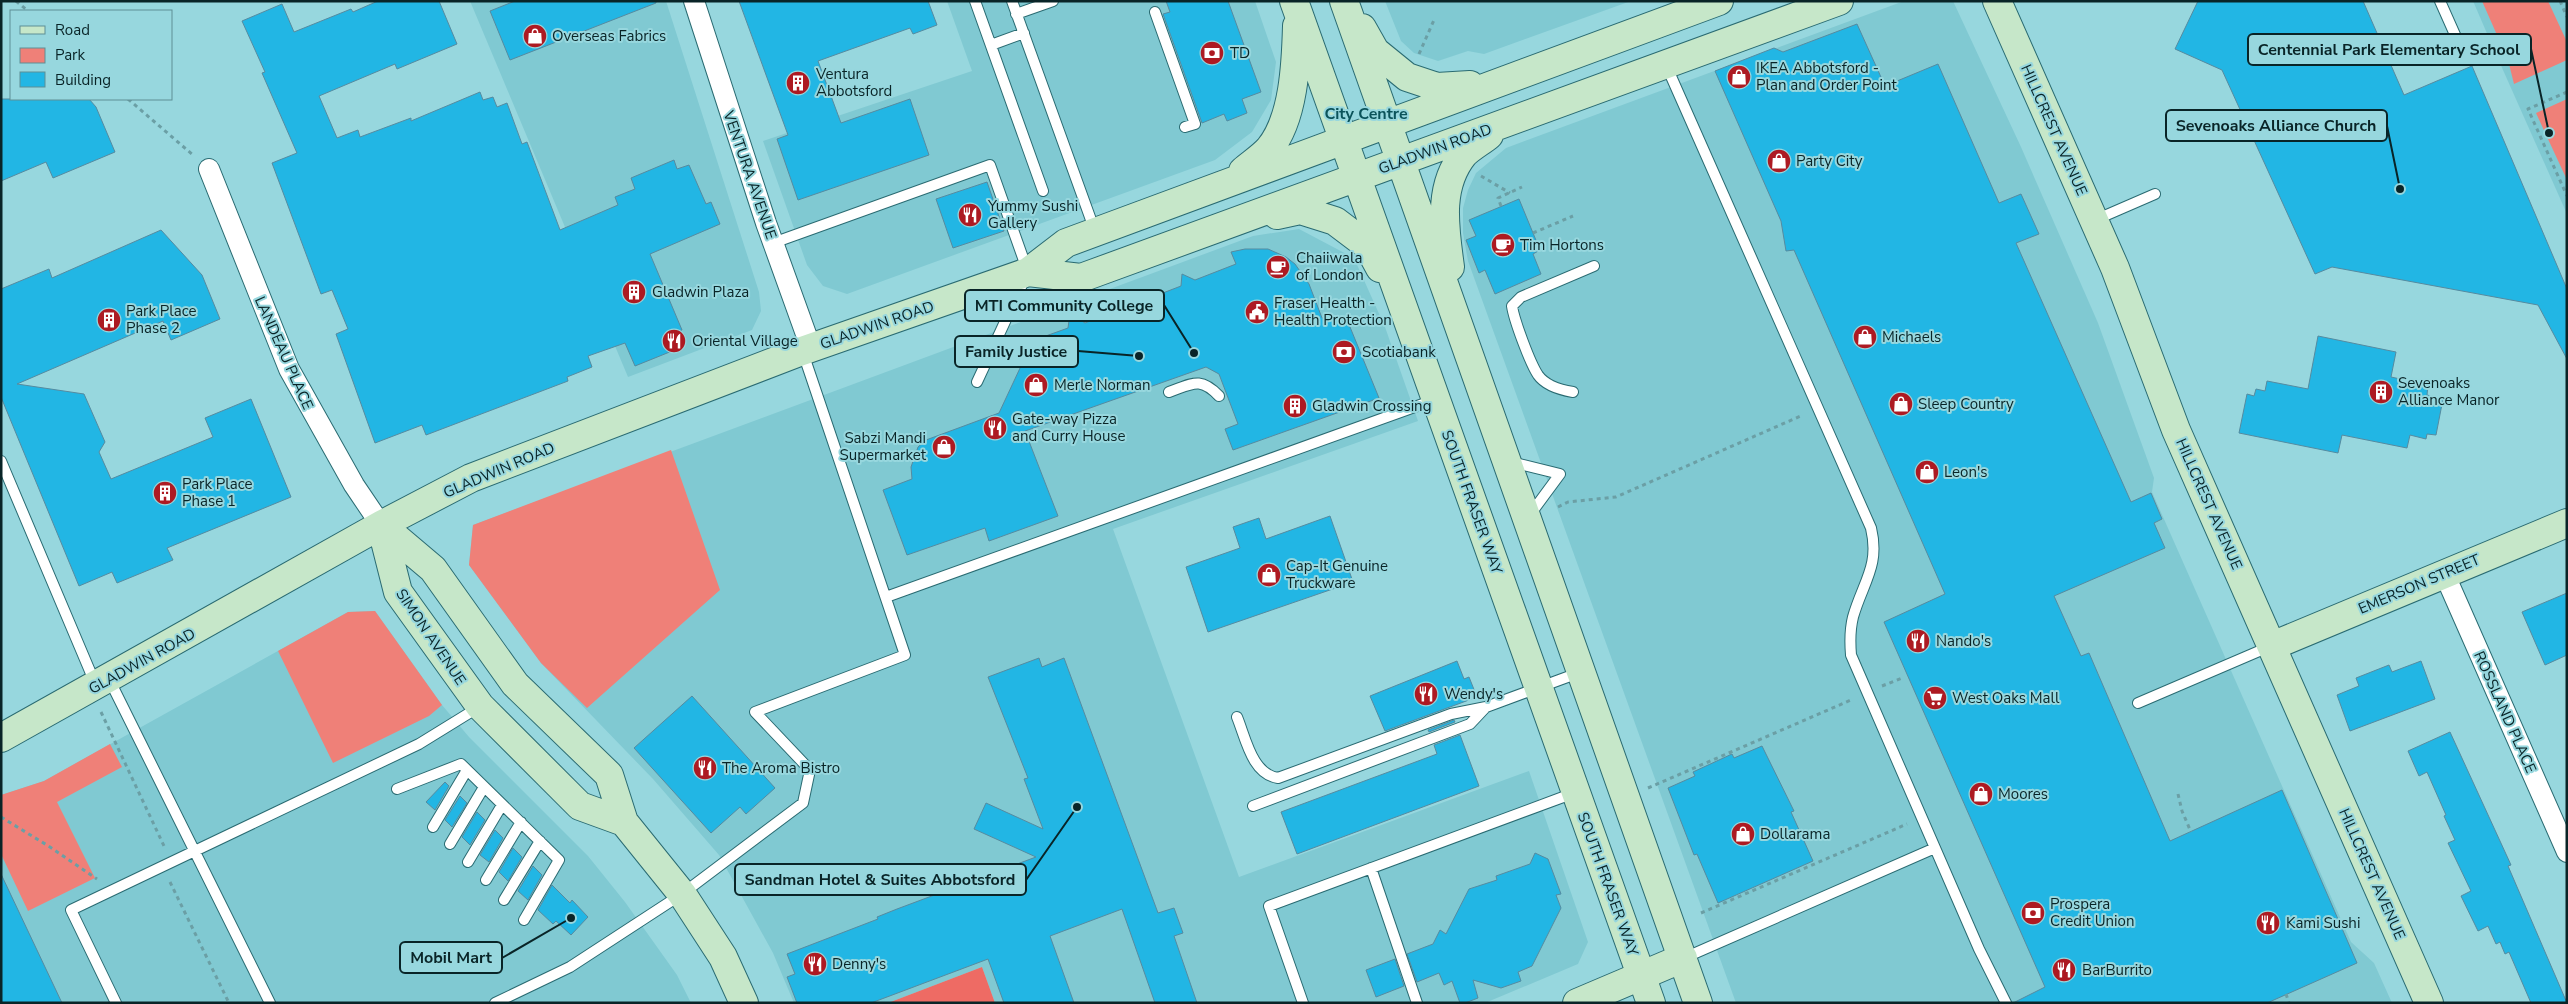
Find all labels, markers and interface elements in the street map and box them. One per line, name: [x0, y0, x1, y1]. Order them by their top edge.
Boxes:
legend: [10, 10, 172, 100]
text: Road: [55, 20, 90, 40]
shop icon: Overseas Fabrics: [522, 23, 548, 49]
place label: Overseas Fabrics: [552, 26, 666, 46]
callout: Centennial Park Elementary School: [2248, 34, 2531, 65]
text: Centennial Park Elementary School: [2258, 39, 2520, 61]
bank icon: TD: [1199, 40, 1225, 66]
place label: TD: [1230, 43, 1250, 63]
text: Park: [55, 45, 85, 65]
place label: IKEA Abbotsford - Plan and Order Point: [1756, 58, 1898, 95]
street label: HILLCREST AVENUE: [2016, 61, 2092, 199]
place label: Ventura Abbotsford: [815, 64, 892, 101]
shop icon: IKEA Abbotsford - Plan and Order Point: [1726, 64, 1752, 90]
text: Building: [55, 70, 111, 90]
building icon: Ventura Abbotsford: [785, 70, 811, 96]
district label: City Centre: [1324, 103, 1408, 125]
street label: VENTURA AVENUE: [718, 107, 781, 242]
callout: Sevenoaks Alliance Church: [2166, 110, 2387, 141]
text: Sevenoaks Alliance Church: [2176, 115, 2376, 137]
street label: GLADWIN ROAD: [1376, 119, 1494, 179]
shop icon: Party City: [1766, 148, 1792, 174]
place label: Party City: [1796, 151, 1863, 171]
place label: Yummy Sushi Gallery: [987, 196, 1078, 233]
restaurant icon: Yummy Sushi Gallery: [957, 202, 983, 228]
cafe icon: Tim Hortons: [1490, 232, 1516, 258]
place label: Tim Hortons: [1520, 235, 1604, 255]
place label: Chaiiwala of London: [1296, 248, 1364, 285]
cafe icon: Chaiiwala of London: [1265, 254, 1291, 280]
building icon: Gladwin Plaza: [621, 279, 647, 305]
place label: Gladwin Plaza: [652, 282, 749, 302]
callout: MTI Community College: [965, 290, 1164, 321]
street label: LANDEAU PLACE: [250, 293, 318, 413]
place label: Fraser Health - Health Protection: [1274, 293, 1392, 330]
text: MTI Community College: [975, 295, 1154, 317]
street label: GLADWIN ROAD: [817, 296, 937, 354]
public building icon: Fraser Health - Health Protection: [1244, 299, 1270, 325]
place label: Park Place Phase 2: [126, 301, 196, 338]
building icon: Park Place Phase 2: [96, 307, 122, 333]
shop icon: Michaels: [1852, 324, 1878, 350]
place label: Michaels: [1882, 327, 1941, 347]
restaurant icon: Oriental Village: [661, 328, 687, 354]
place label: Oriental Village: [692, 331, 798, 351]
callout: Family Justice: [955, 336, 1078, 367]
bank icon: Scotiabank: [1331, 339, 1357, 365]
text: Family Justice: [965, 341, 1067, 363]
place label: Scotiabank: [1362, 342, 1436, 362]
shop icon: Merle Norman: [1023, 372, 1049, 398]
place label: Sevenoaks Alliance Manor: [2398, 373, 2500, 410]
place label: Merle Norman: [1054, 375, 1151, 395]
building icon: Sevenoaks Alliance Manor: [2368, 379, 2394, 405]
shop icon: Sleep Country: [1888, 391, 1914, 417]
building icon: Gladwin Crossing: [1282, 393, 1308, 419]
place label: Sleep Country: [1918, 394, 2014, 414]
place label: Gladwin Crossing: [1312, 396, 1431, 416]
place label: Gate-way Pizza and Curry House: [1012, 409, 1126, 446]
restaurant icon: Gate-way Pizza and Curry House: [982, 415, 1008, 441]
street label: SOUTH FRASER WAY: [1437, 427, 1508, 578]
place label: Sabzi Mandi Supermarket: [840, 428, 927, 465]
shop icon: Sabzi Mandi Supermarket: [931, 434, 957, 460]
street label: HILLCREST AVENUE: [2171, 435, 2247, 573]
street label: GLADWIN ROAD: [440, 438, 558, 502]
shop icon: Leon's: [1914, 459, 1940, 485]
place label: Leon's: [1944, 462, 1987, 482]
place label: Park Place Phase 1: [182, 474, 252, 511]
building icon: Park Place Phase 1: [152, 480, 178, 506]
street label: EMERSON STREET: [2355, 549, 2483, 619]
place label: Cap-It Genuine Truckware: [1286, 556, 1388, 593]
shop icon: Cap-It Genuine Truckware: [1256, 562, 1282, 588]
street label: SIMON AVENUE: [391, 585, 471, 689]
street label: GLADWIN ROAD: [85, 623, 199, 699]
restaurant icon: Nando's: [1905, 628, 1931, 654]
place label: Nando's: [1936, 631, 1991, 651]
street label: ROSSLAND PLACE: [2469, 648, 2541, 776]
restaurant icon: Wendy's: [1413, 681, 1439, 707]
place label: Wendy's: [1444, 684, 1503, 704]
supermarket icon: West Oaks Mall: [1922, 685, 1948, 711]
place label: West Oaks Mall: [1952, 688, 2060, 708]
restaurant icon: The Aroma Bistro: [692, 755, 718, 781]
place label: The Aroma Bistro: [722, 758, 840, 778]
shop icon: Moores: [1968, 781, 1994, 807]
place label: Moores: [1998, 784, 2048, 804]
street label: HILLCREST AVENUE: [2334, 805, 2410, 943]
street label: SOUTH FRASER WAY: [1573, 809, 1644, 960]
shop icon: Dollarama: [1730, 821, 1756, 847]
place label: Dollarama: [1760, 824, 1830, 844]
callout: Sandman Hotel & Suites Abbotsford: [735, 864, 1026, 895]
text: Sandman Hotel & Suites Abbotsford: [745, 869, 1015, 891]
place label: Prospera Credit Union: [2050, 894, 2134, 931]
bank icon: Prospera Credit Union: [2020, 900, 2046, 926]
restaurant icon: Kami Sushi: [2255, 910, 2281, 936]
place label: Kami Sushi: [2286, 913, 2360, 933]
callout: Mobil Mart: [400, 942, 502, 973]
text: Mobil Mart: [410, 947, 493, 969]
restaurant icon: Denny's: [802, 951, 828, 977]
place label: Denny's: [832, 954, 886, 974]
restaurant icon: BarBurrito: [2051, 957, 2077, 983]
place label: BarBurrito: [2082, 960, 2152, 980]

